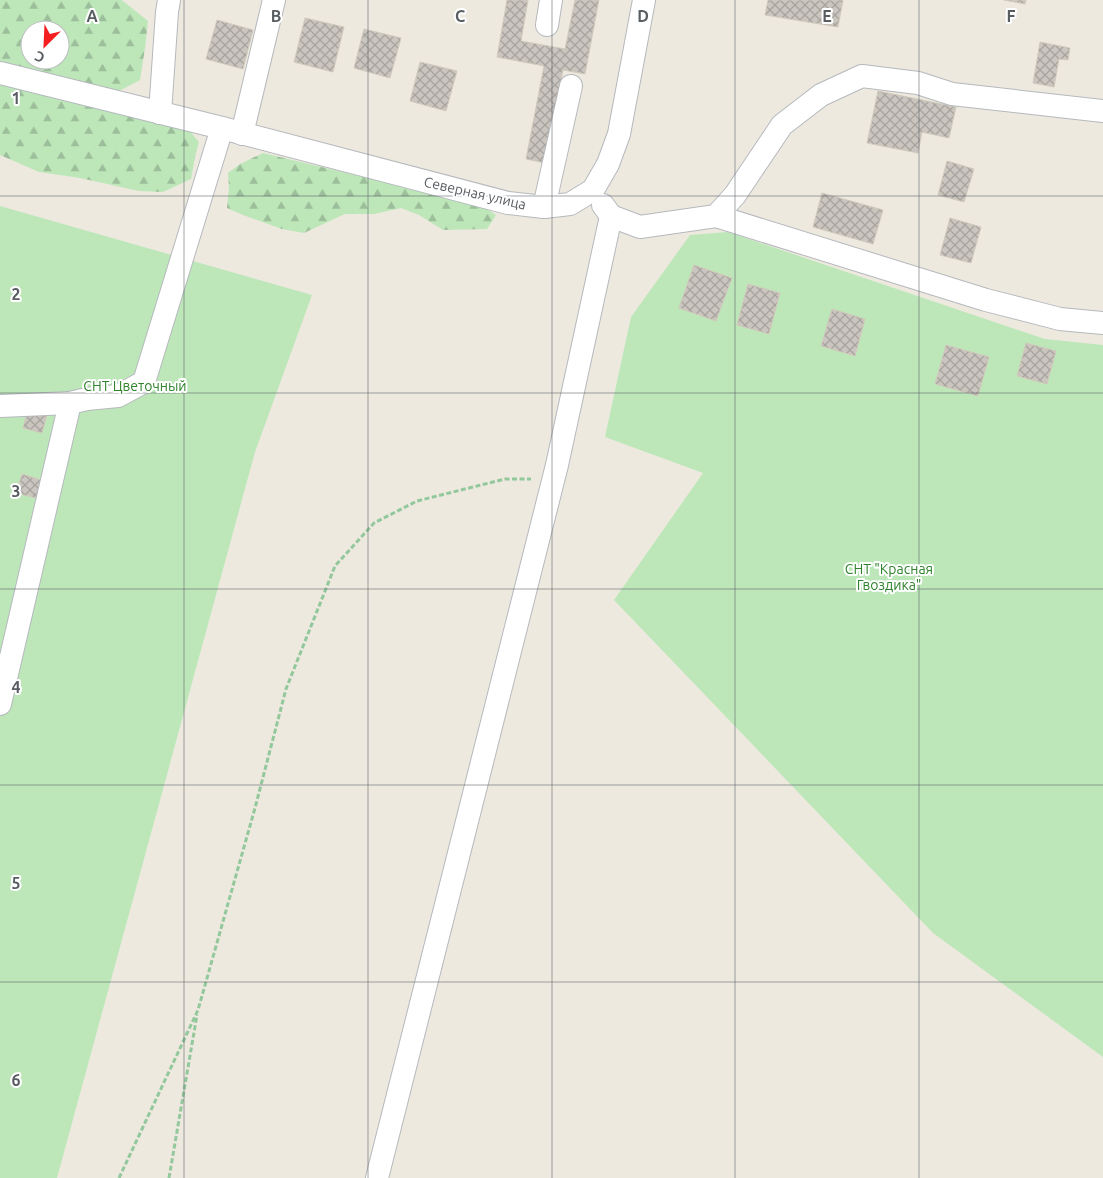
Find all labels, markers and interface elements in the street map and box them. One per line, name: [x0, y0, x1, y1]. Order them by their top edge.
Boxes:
text: A: [86, 7, 98, 25]
text: B: [271, 7, 281, 25]
text: C: [455, 7, 465, 25]
text: D: [637, 7, 649, 25]
text: E: [822, 7, 832, 25]
text: F: [1007, 7, 1016, 25]
north arrow: [20, 20, 70, 70]
text: С: [32, 48, 47, 66]
text: 1: [11, 89, 21, 107]
street label: Северная улица: [422, 173, 528, 213]
text: 2: [11, 285, 21, 303]
park label: СНТ Цветочный: [83, 378, 187, 394]
text: 3: [11, 482, 21, 500]
park label: СНТ "Красная Гвоздика": [845, 561, 933, 593]
text: 4: [11, 678, 21, 696]
text: 5: [11, 874, 21, 892]
text: 6: [11, 1071, 21, 1089]

